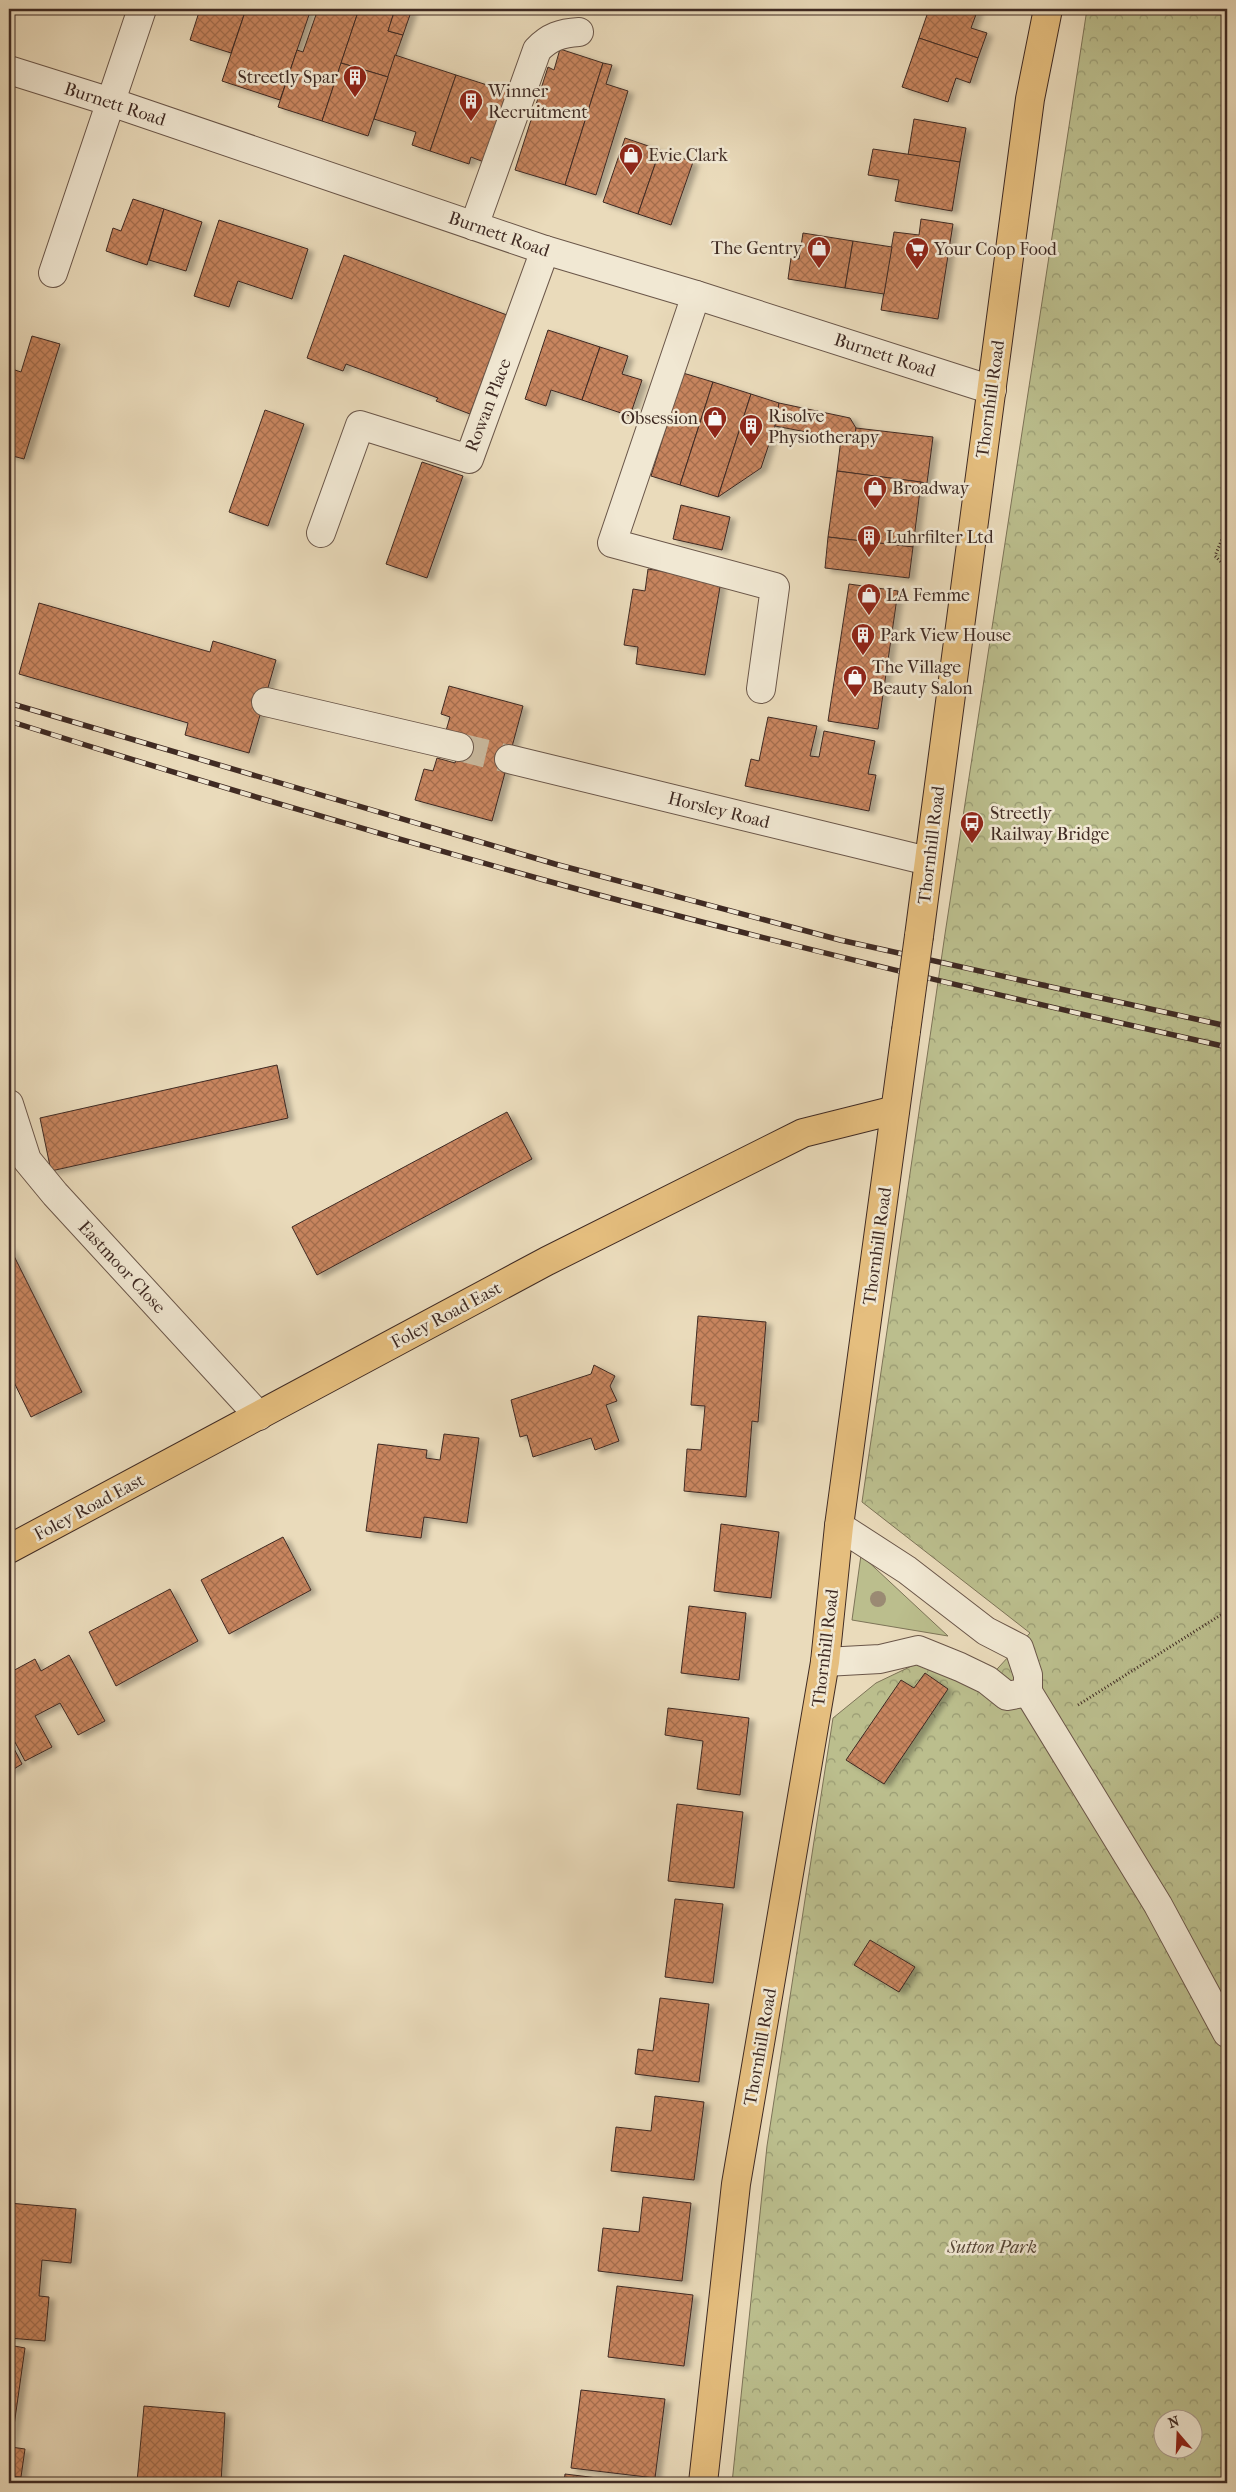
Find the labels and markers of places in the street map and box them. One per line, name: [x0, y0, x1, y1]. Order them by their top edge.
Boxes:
building icon: Streetly Spar: [342, 64, 368, 98]
place label: Streetly Spar: [237, 67, 338, 88]
place label: Winner Recruitment: [487, 81, 588, 123]
building icon: Winner Recruitment: [458, 88, 484, 122]
shop icon: Evie Clark: [618, 142, 644, 176]
place label: Evie Clark: [648, 145, 729, 166]
shop icon: The Gentry: [806, 235, 832, 269]
supermarket icon: Your Coop Food: [904, 236, 930, 270]
place label: The Gentry: [711, 238, 803, 259]
place label: Your Coop Food: [933, 239, 1057, 260]
shop icon: Obsession: [702, 405, 728, 439]
place label: Risolve Physiotherapy: [768, 406, 880, 448]
place label: Obsession: [621, 408, 699, 429]
building icon: Risolve Physiotherapy: [738, 413, 764, 447]
shop icon: Broadway: [862, 475, 888, 509]
place label: Broadway: [892, 478, 971, 499]
building icon: Luhrfilter Ltd: [856, 524, 882, 558]
place label: Luhrfilter Ltd: [886, 527, 994, 548]
shop icon: LA Femme: [856, 582, 882, 616]
place label: LA Femme: [886, 585, 970, 606]
building icon: Park View House: [850, 622, 876, 656]
place label: Park View House: [880, 625, 1011, 646]
place label: The Village Beauty Salon: [872, 657, 973, 699]
shop icon: The Village Beauty Salon: [842, 664, 868, 698]
place label: Streetly Railway Bridge: [990, 803, 1109, 845]
bus stop icon: Streetly Railway Bridge: [959, 810, 985, 844]

